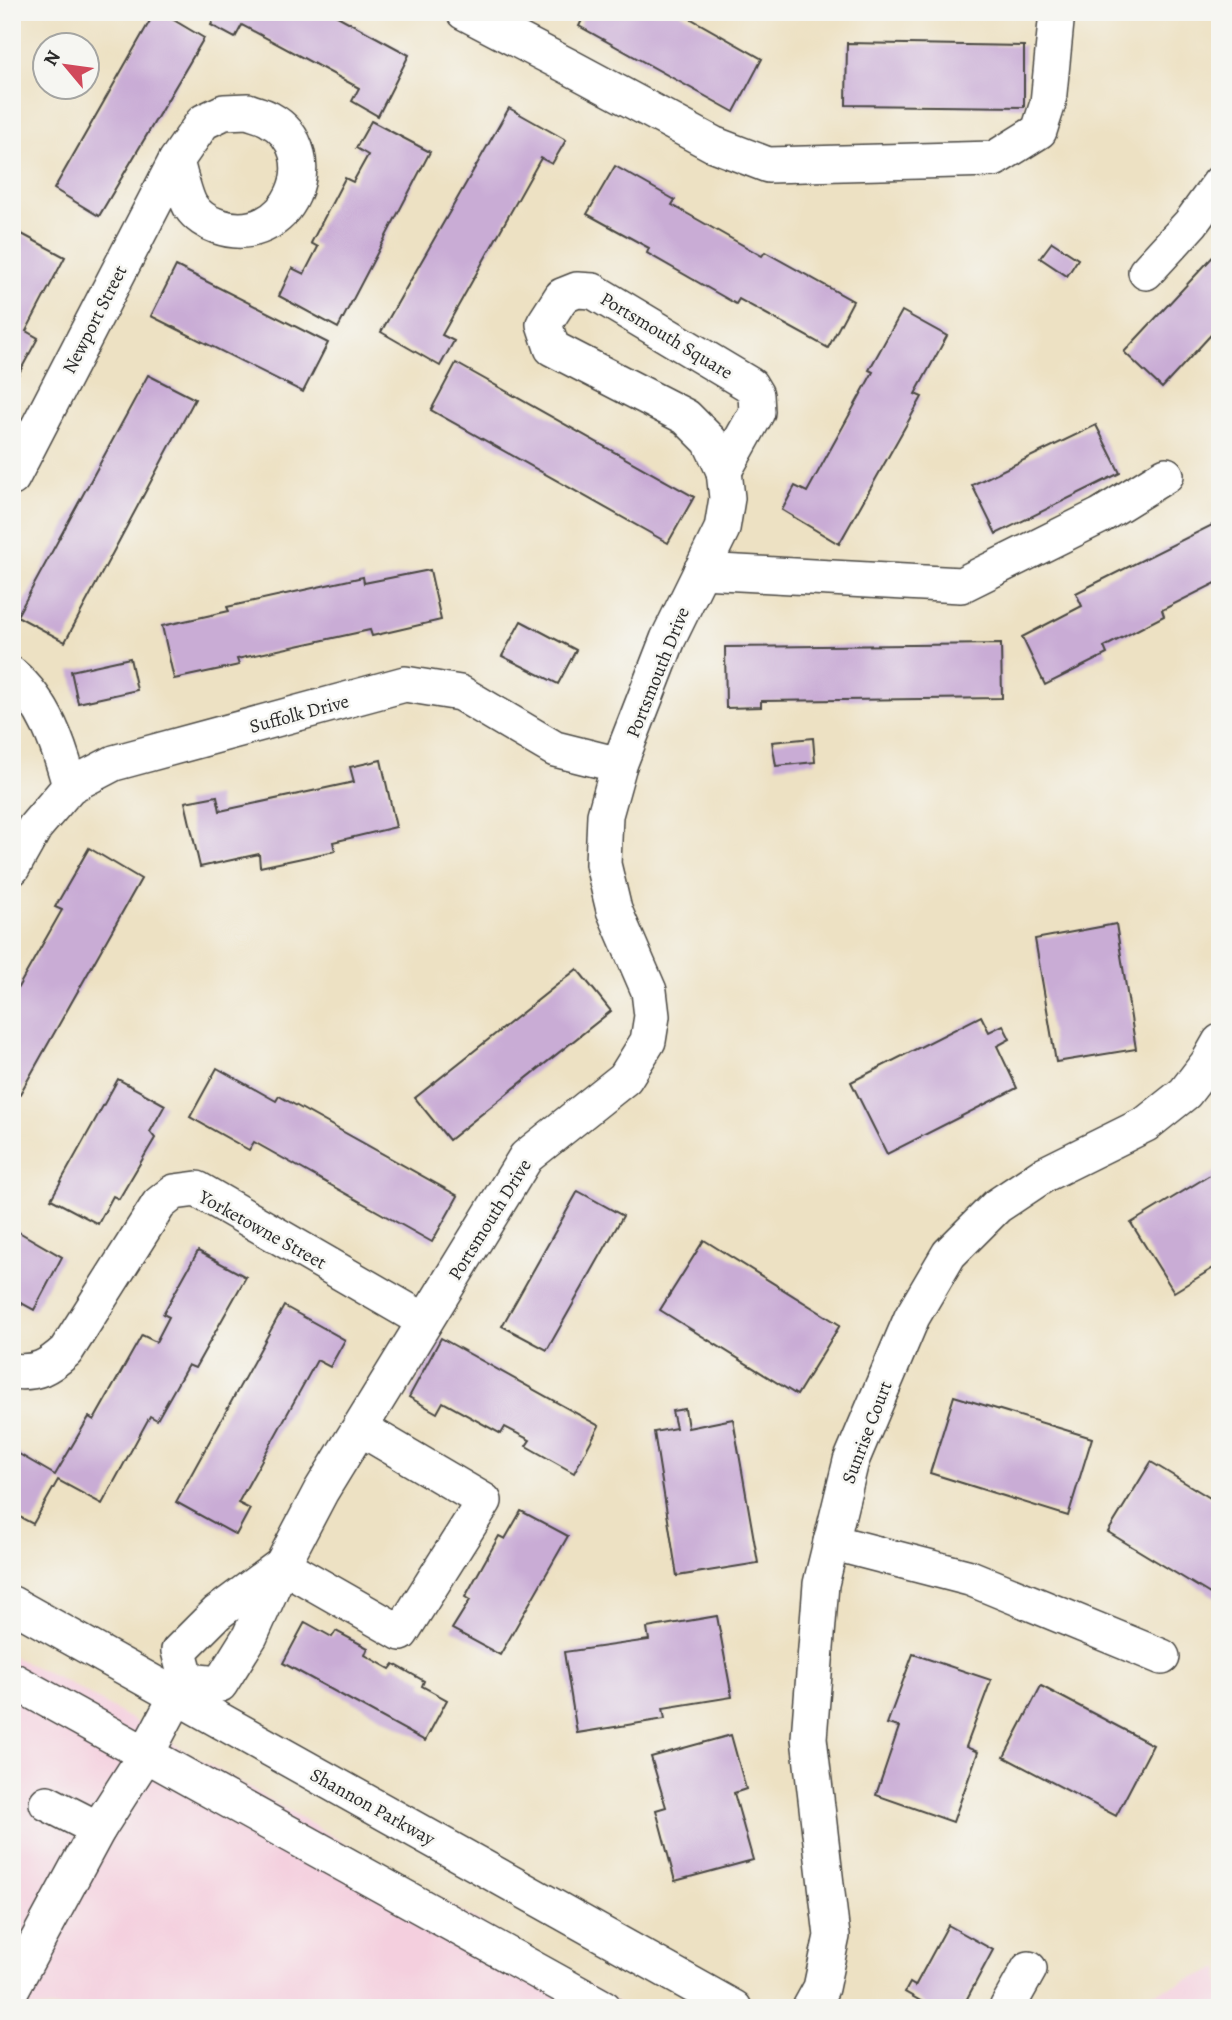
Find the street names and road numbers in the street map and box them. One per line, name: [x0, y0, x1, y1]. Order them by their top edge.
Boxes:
street label: Newport Street: [56, 261, 133, 378]
street label: Portsmouth Square: [595, 286, 738, 386]
street label: Portsmouth Drive: [620, 603, 696, 742]
street label: Suffolk Drive: [247, 688, 352, 740]
street label: Portsmouth Drive: [442, 1154, 538, 1285]
street label: Yorketowne Street: [193, 1184, 331, 1276]
street label: Sunrise Court: [835, 1377, 898, 1487]
street label: Shannon Parkway: [305, 1762, 440, 1852]

